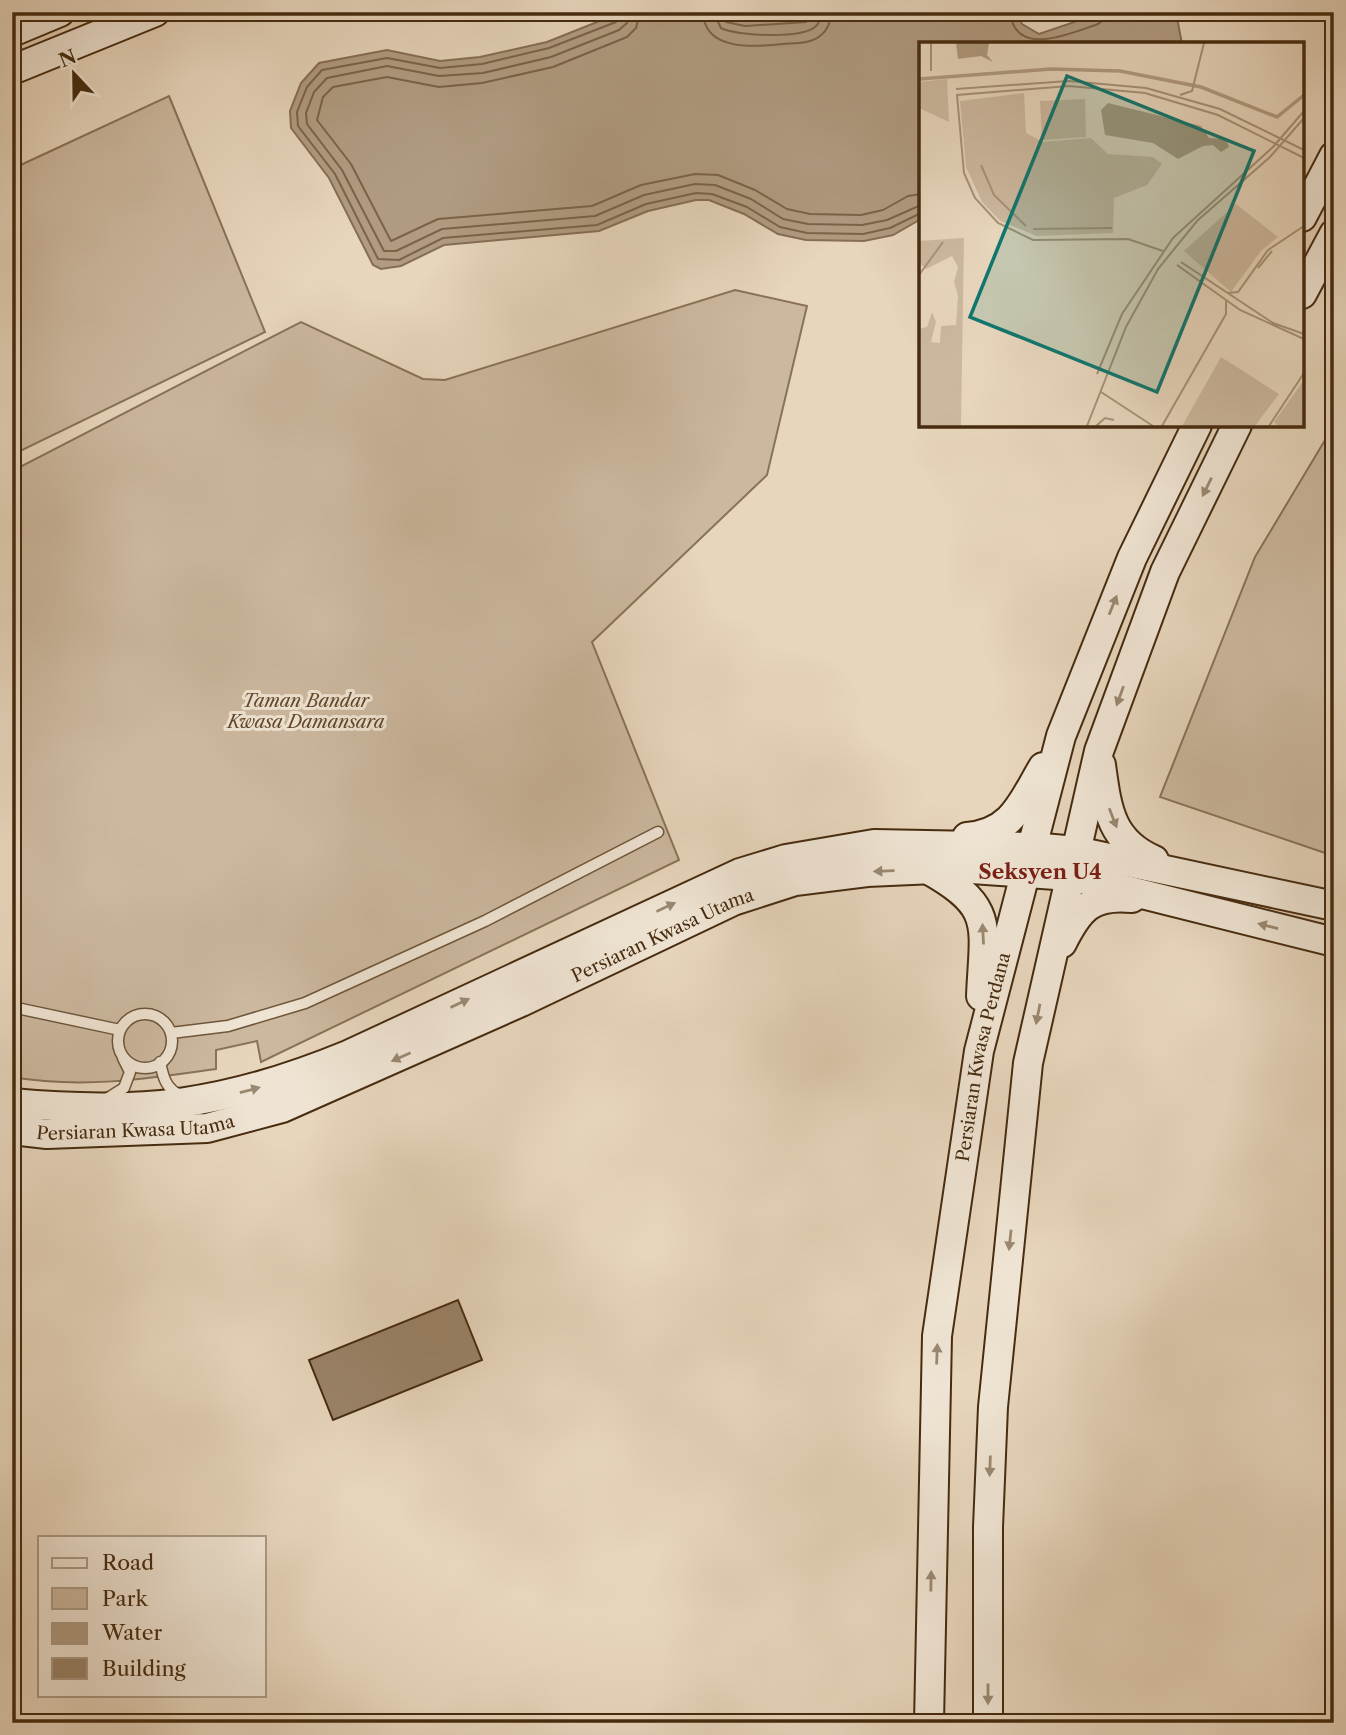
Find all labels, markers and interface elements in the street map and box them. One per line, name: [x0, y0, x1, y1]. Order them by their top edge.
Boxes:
north arrow: [38, 38, 108, 108]
inset map: [919, 42, 1304, 427]
text: N: [56, 45, 80, 72]
one-way arrow: [1201, 477, 1213, 497]
one-way arrow: [1108, 594, 1119, 615]
one-way arrow: [1114, 686, 1125, 707]
park label: Taman Bandar Kwasa Damansara: [226, 690, 385, 733]
one-way arrow: [1108, 807, 1119, 828]
district label: Seksyen U4: [978, 859, 1102, 884]
one-way arrow: [873, 865, 895, 877]
street label: Persiaran Kwasa Utama: [568, 884, 757, 987]
one-way arrow: [656, 901, 676, 913]
one-way arrow: [1256, 920, 1278, 931]
one-way arrow: [977, 923, 988, 945]
street label: Persiaran Kwasa Perdana: [952, 950, 1015, 1163]
one-way arrow: [450, 997, 470, 1009]
one-way arrow: [1032, 1003, 1043, 1025]
one-way arrow: [391, 1051, 411, 1063]
one-way arrow: [239, 1084, 261, 1095]
street label: Persiaran Kwasa Utama: [35, 1110, 237, 1145]
one-way arrow: [1004, 1229, 1015, 1251]
one-way arrow: [931, 1342, 942, 1364]
one-way arrow: [985, 1456, 996, 1478]
legend: [38, 1536, 266, 1696]
text: Road: [102, 1550, 154, 1575]
one-way arrow: [925, 1570, 937, 1592]
text: Park: [102, 1586, 148, 1611]
text: Water: [101, 1620, 162, 1645]
text: Building: [102, 1656, 187, 1681]
one-way arrow: [982, 1683, 994, 1705]

